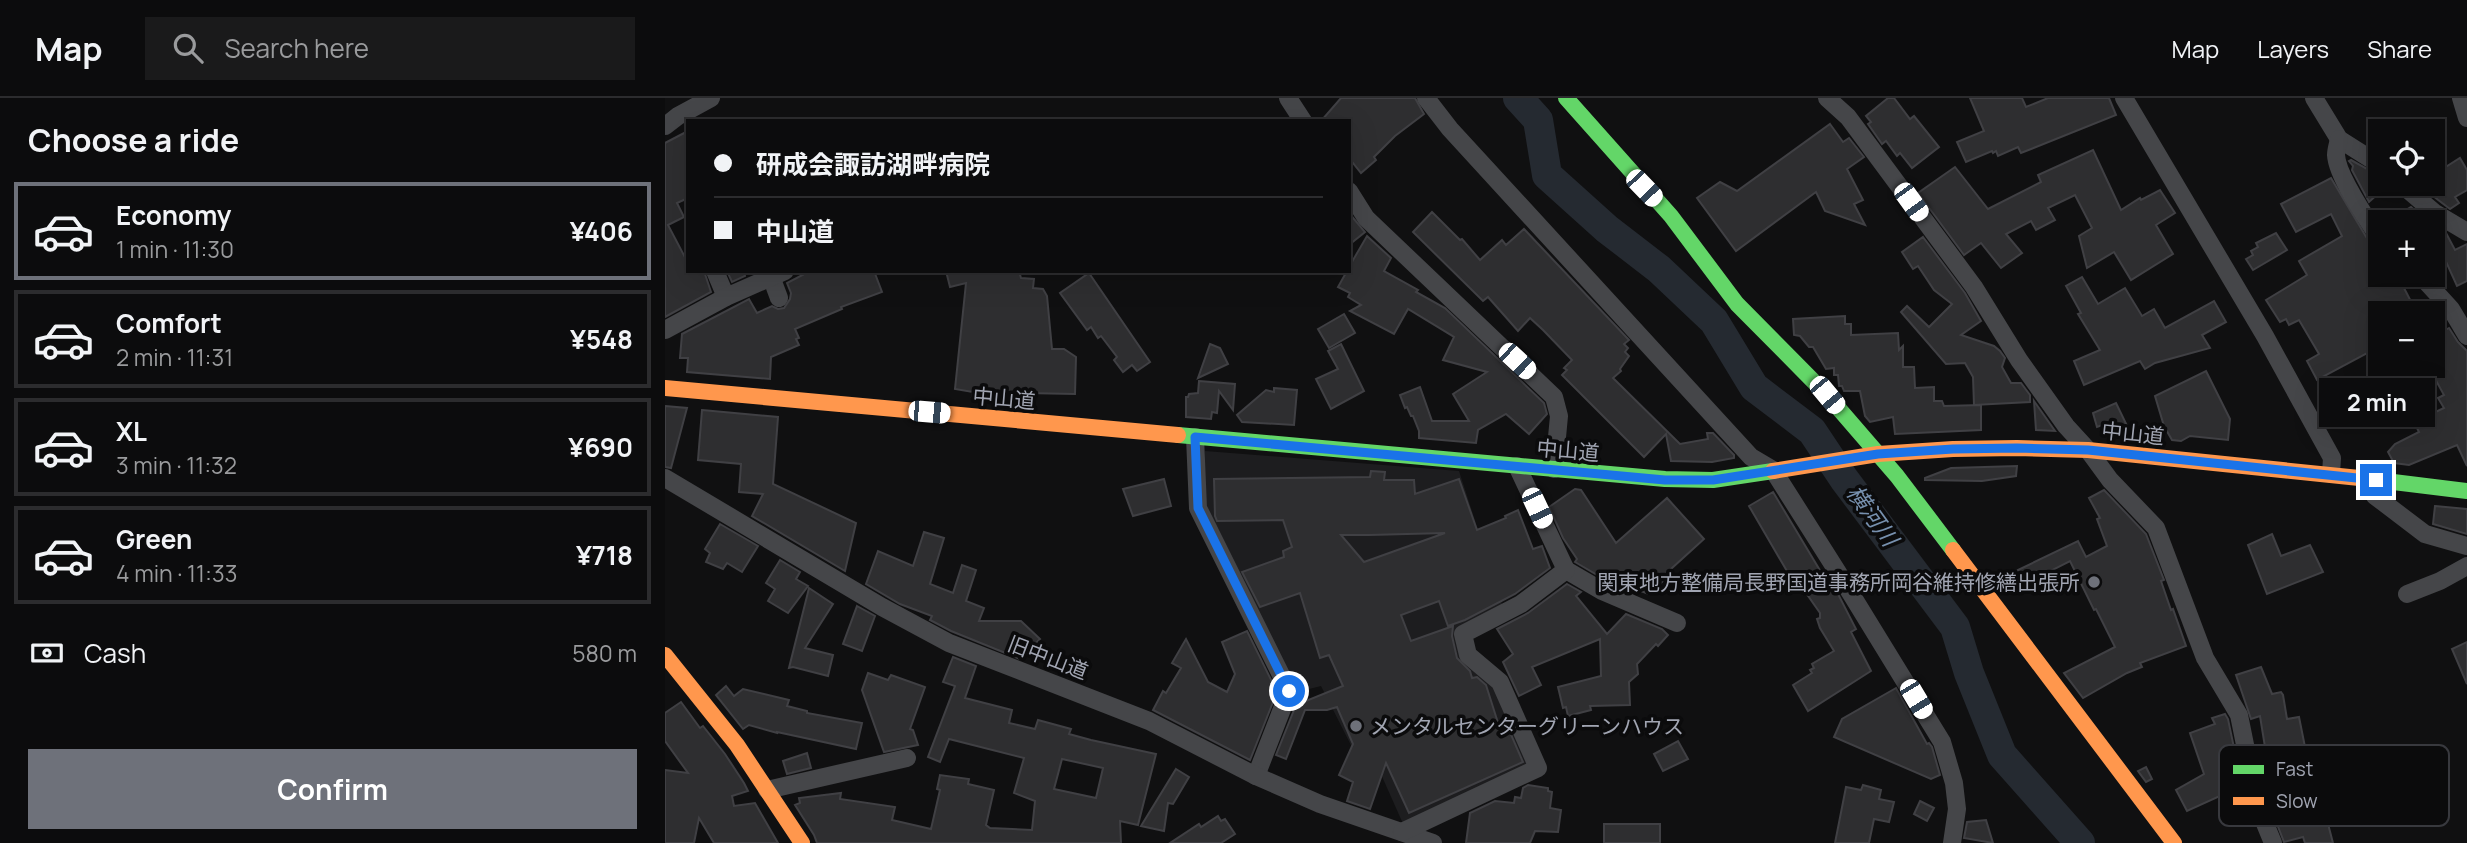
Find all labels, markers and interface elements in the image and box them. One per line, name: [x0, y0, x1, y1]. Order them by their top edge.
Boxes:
search box: [145, 17, 635, 80]
text: Map: [35, 26, 103, 71]
icon: search: [169, 29, 207, 67]
text: Search here: [225, 30, 369, 66]
text: Map: [2172, 32, 2219, 65]
text: Layers: [2257, 32, 2329, 65]
text: Share: [2367, 32, 2432, 65]
text: Choose a ride: [28, 118, 239, 162]
map controls: [2368, 119, 2445, 378]
button: locate: [2368, 119, 2445, 196]
text: 研成会諏訪湖畔病院: [756, 146, 990, 182]
car: [1622, 166, 1667, 210]
car: [1891, 179, 1932, 225]
text: Economy: [116, 197, 231, 233]
icon: car: [32, 200, 95, 263]
button: +: [2368, 210, 2445, 287]
text: ¥406: [570, 213, 633, 249]
text: 中山道: [756, 213, 834, 249]
text: 1 min · 11:30: [116, 233, 234, 265]
button: −: [2368, 301, 2445, 378]
text: Comfort: [116, 305, 222, 341]
icon: car: [32, 308, 95, 371]
text: ¥548: [570, 321, 633, 357]
car: [1495, 339, 1540, 383]
text: 2 min · 11:31: [116, 341, 233, 373]
car: [1806, 372, 1849, 418]
callout: 2 min: [2318, 378, 2434, 428]
street label: 中山道: [971, 381, 1037, 415]
text: 2 min: [2347, 386, 2407, 418]
car: [908, 400, 951, 424]
text: XL: [116, 413, 147, 449]
icon: car: [32, 416, 95, 479]
street label: 中山道: [2100, 416, 2166, 450]
text: ¥690: [568, 429, 633, 465]
street label: 中山道: [1535, 433, 1601, 467]
text: 3 min · 11:32: [116, 449, 237, 481]
route end: [2360, 464, 2392, 496]
water label: 横河川: [1840, 478, 1908, 555]
car: [1519, 485, 1556, 531]
text: Green: [116, 521, 192, 557]
icon: car: [32, 524, 95, 587]
text: ¥718: [576, 537, 633, 573]
text: 4 min · 11:33: [116, 557, 237, 589]
place label: 関東地方整備局長野国道事務所岡谷維持修繕出張所: [1597, 568, 2080, 596]
marker: 関東地方整備局長野国道事務所岡谷維持修繕出張所: [2086, 574, 2102, 590]
street label: 旧中山道: [1004, 629, 1092, 685]
icon: cash: [28, 634, 66, 672]
text: Cash: [84, 635, 146, 671]
text: 580 m: [572, 637, 637, 669]
route start: [1273, 675, 1305, 707]
car: [1897, 676, 1936, 722]
place label: メンタルセンターグリーンハウス: [1370, 712, 1684, 740]
marker: メンタルセンターグリーンハウス: [1348, 718, 1364, 734]
legend: [2219, 745, 2449, 826]
button: Confirm: [28, 749, 637, 829]
text: Fast: [2276, 756, 2313, 782]
text: Slow: [2276, 788, 2318, 814]

